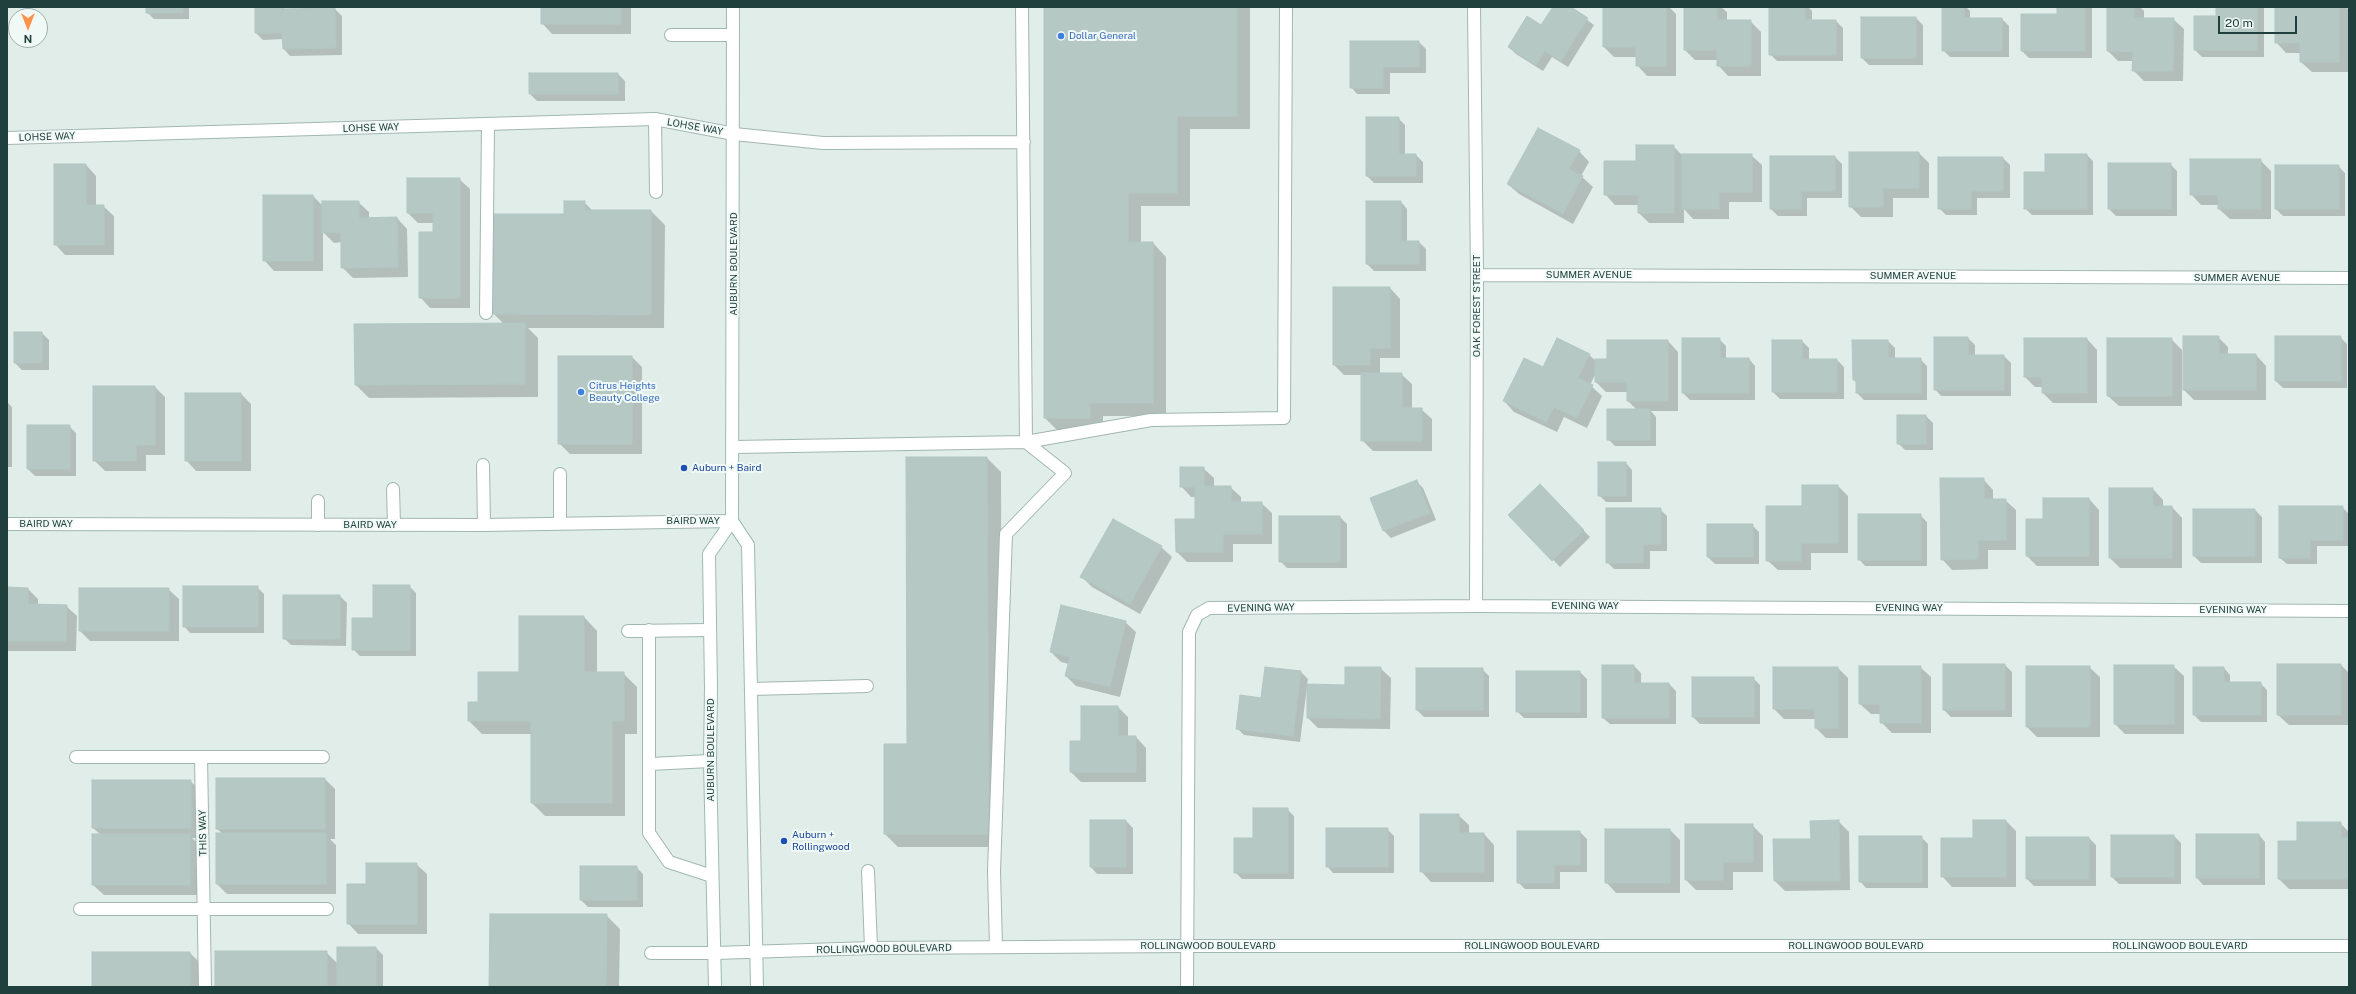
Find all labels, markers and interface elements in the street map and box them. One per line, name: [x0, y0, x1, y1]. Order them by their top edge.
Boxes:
north arrow: [8, 8, 48, 48]
scale bar: [2220, 8, 2299, 34]
text: 20 m: [2225, 16, 2253, 30]
place label: Dollar General: [1069, 30, 1136, 42]
marker: Dollar General: [1056, 31, 1066, 41]
text: N: [24, 33, 32, 45]
street label: LOHSE WAY: [666, 116, 724, 138]
street label: LOHSE WAY: [342, 121, 400, 135]
street label: LOHSE WAY: [18, 130, 76, 144]
street label: AUBURN BOULEVARD: [728, 212, 740, 316]
street label: OAK FOREST STREET: [1471, 255, 1483, 357]
street label: SUMMER AVENUE: [1546, 269, 1632, 281]
street label: SUMMER AVENUE: [1870, 270, 1956, 282]
street label: SUMMER AVENUE: [2194, 272, 2280, 284]
place label: Citrus Heights Beauty College: [589, 380, 660, 404]
marker: Citrus Heights Beauty College: [576, 387, 586, 397]
place label: Auburn + Baird: [692, 462, 761, 474]
marker: Auburn + Baird: [679, 463, 689, 473]
street label: BAIRD WAY: [666, 515, 720, 527]
street label: BAIRD WAY: [19, 518, 73, 530]
street label: BAIRD WAY: [343, 519, 397, 531]
street label: EVENING WAY: [1551, 600, 1619, 612]
street label: EVENING WAY: [1227, 601, 1295, 615]
street label: EVENING WAY: [1875, 602, 1943, 614]
street label: EVENING WAY: [2199, 604, 2267, 616]
street label: AUBURN BOULEVARD: [705, 698, 717, 802]
street label: THIS WAY: [197, 810, 209, 856]
place label: Auburn + Rollingwood: [792, 829, 850, 852]
marker: Auburn + Rollingwood: [779, 836, 789, 846]
street label: ROLLINGWOOD BOULEVARD: [1140, 940, 1276, 952]
street label: ROLLINGWOOD BOULEVARD: [1464, 940, 1600, 952]
street label: ROLLINGWOOD BOULEVARD: [1788, 940, 1924, 952]
street label: ROLLINGWOOD BOULEVARD: [2112, 940, 2248, 952]
street label: ROLLINGWOOD BOULEVARD: [816, 942, 952, 956]

